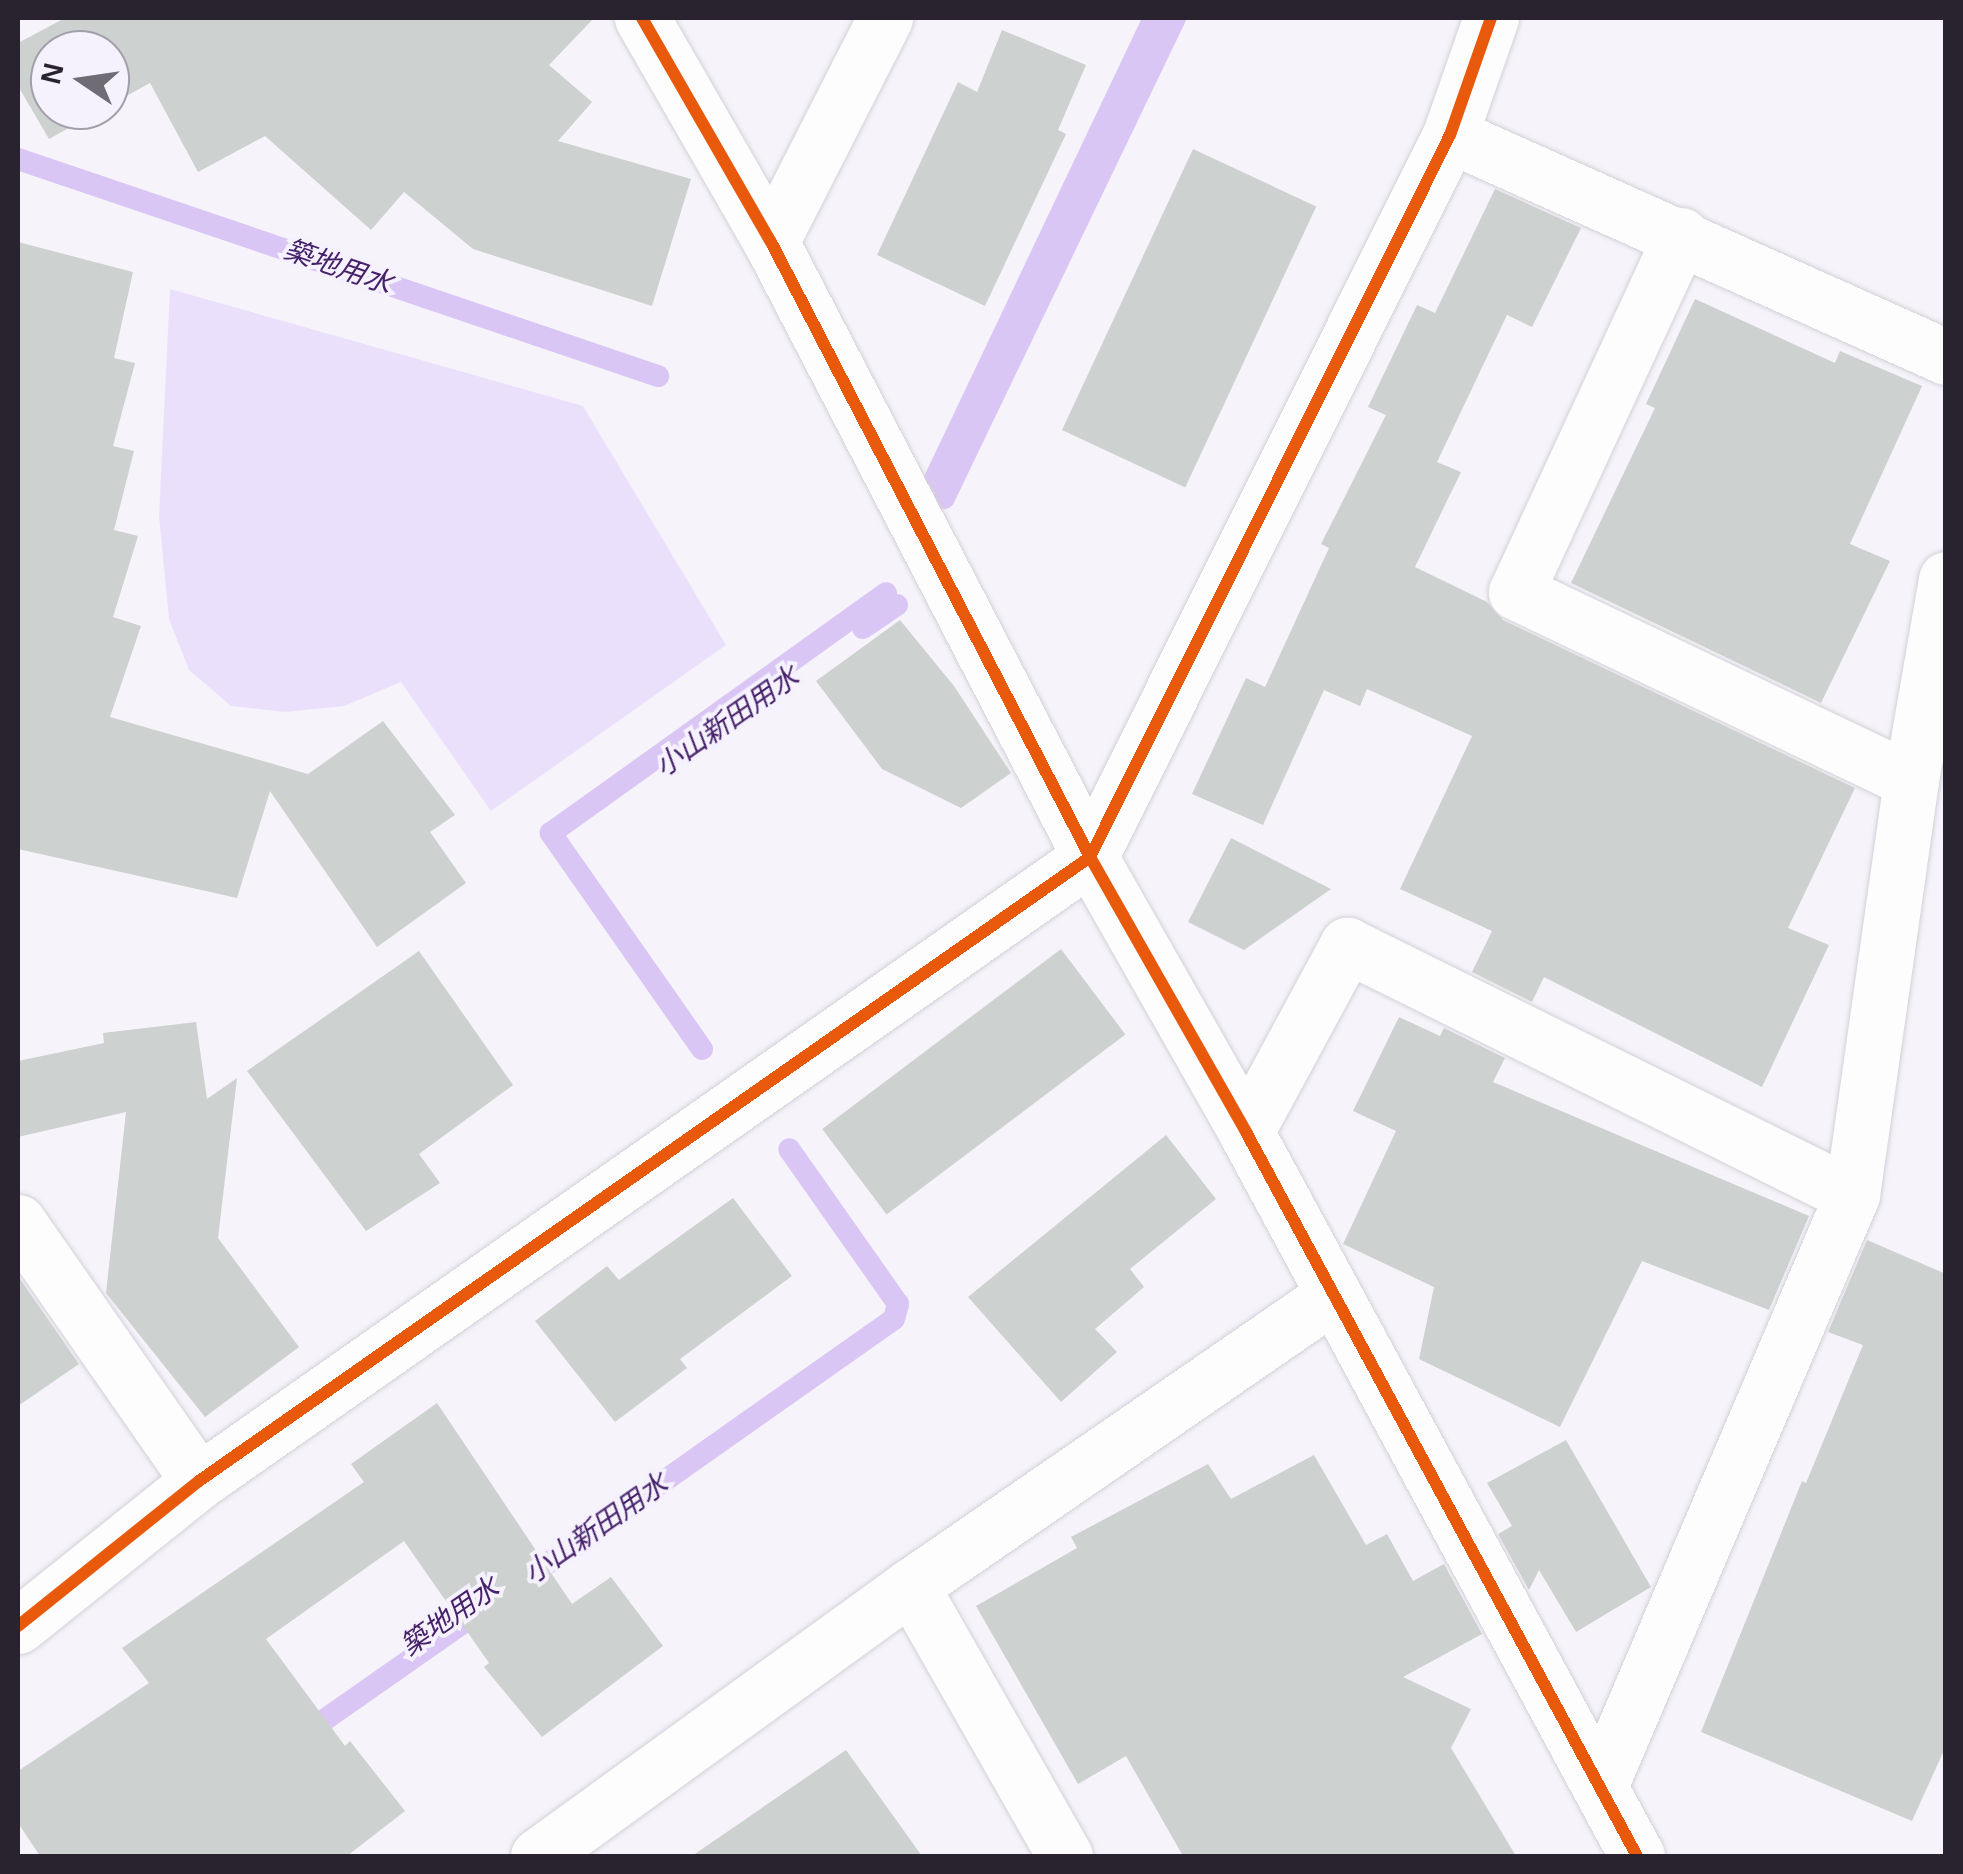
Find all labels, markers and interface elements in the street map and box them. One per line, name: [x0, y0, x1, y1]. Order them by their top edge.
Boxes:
north arrow: [30, 30, 130, 130]
text: N: [35, 60, 70, 87]
water label: 築地用水: [280, 233, 396, 301]
water label: 小山新田用水: [649, 660, 805, 784]
water label: 小山新田用水: [518, 1467, 674, 1591]
water label: 築地用水: [394, 1571, 506, 1663]

